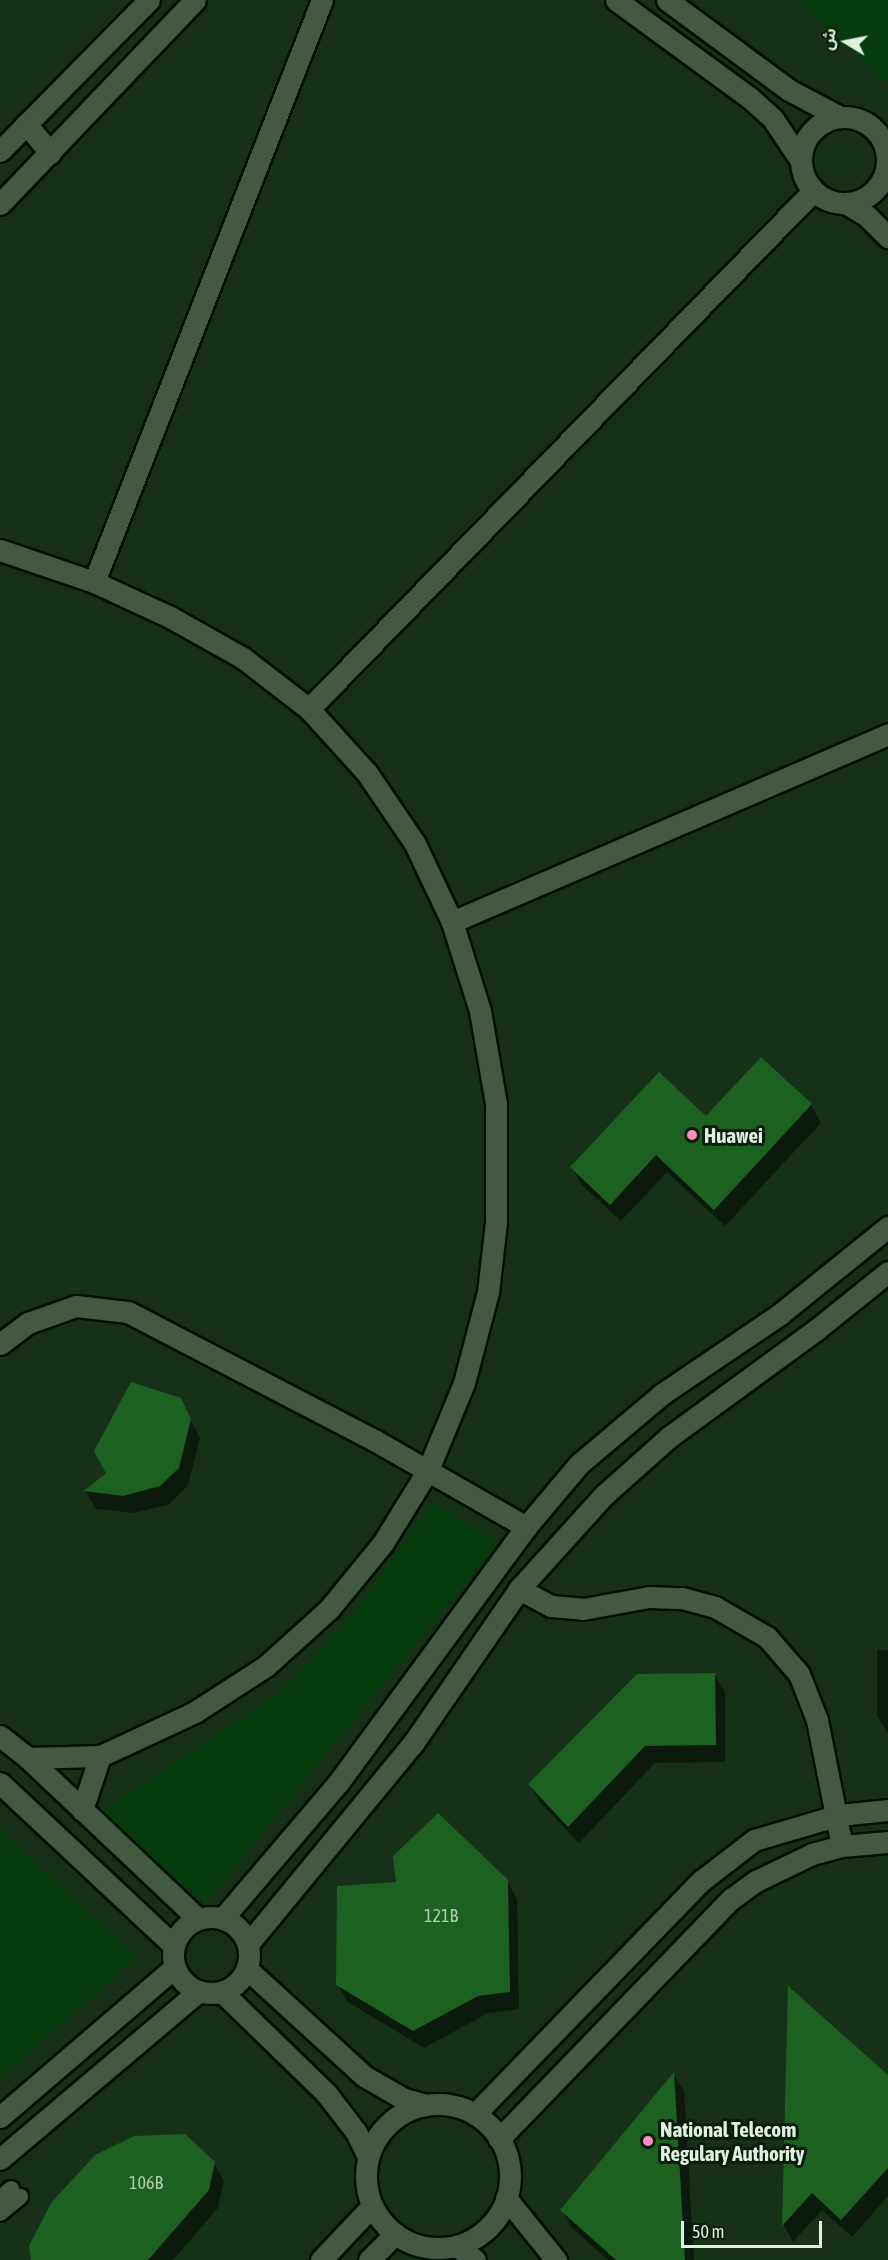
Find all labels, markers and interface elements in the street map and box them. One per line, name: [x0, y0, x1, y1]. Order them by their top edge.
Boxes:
north arrow: [816, 12, 876, 72]
text: ش: [818, 27, 839, 51]
place label: Huawei: [704, 1122, 763, 1148]
marker: Huawei: [685, 1128, 699, 1142]
house number: 121B: [424, 1905, 458, 1927]
place label: National Telecom Regulary Authority: [660, 2116, 805, 2166]
marker: National Telecom Regulary Authority: [641, 2134, 655, 2148]
house number: 106B: [129, 2172, 163, 2194]
scale bar: [684, 2209, 825, 2247]
text: 50 m: [692, 2221, 724, 2242]

